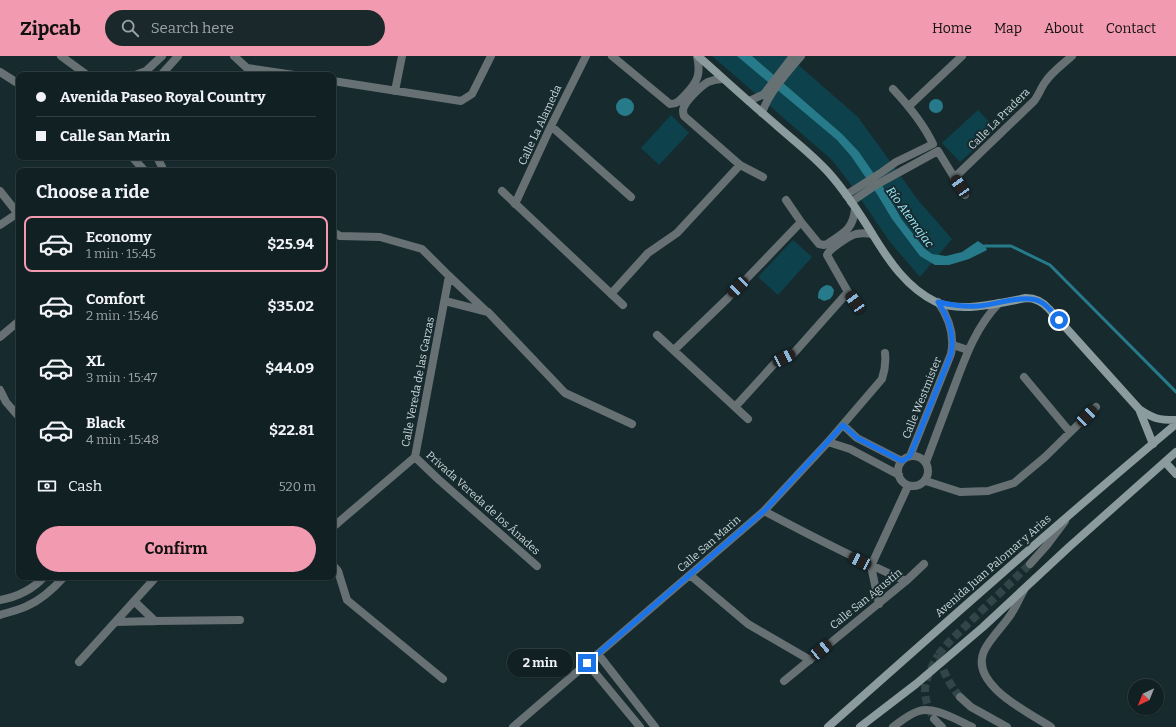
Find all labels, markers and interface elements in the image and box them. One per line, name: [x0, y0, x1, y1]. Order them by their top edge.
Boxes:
search box: [105, 10, 385, 46]
text: Zipcab: [20, 17, 81, 40]
icon: search: [119, 17, 141, 39]
text: Search here: [151, 19, 234, 37]
text: Home: [932, 20, 972, 37]
text: Map: [994, 20, 1022, 37]
text: About: [1044, 20, 1084, 37]
text: Contact: [1106, 20, 1156, 37]
street label: Calle La Alameda: [516, 83, 564, 167]
street label: Calle La Pradera: [966, 86, 1032, 152]
text: Avenida Paseo Royal Country: [60, 88, 266, 106]
text: Calle San Marin: [60, 127, 170, 145]
car: [948, 173, 972, 199]
text: Choose a ride: [36, 181, 149, 203]
water label: Río Atemajac: [883, 184, 937, 250]
icon: car: [38, 226, 74, 262]
text: Economy: [86, 228, 152, 246]
text: $25.94: [267, 235, 314, 253]
text: 1 min · 15:45: [86, 246, 156, 261]
car: [725, 274, 751, 300]
icon: car: [38, 288, 74, 324]
car: [843, 289, 867, 315]
text: Comfort: [86, 290, 145, 308]
text: $35.02: [268, 297, 314, 315]
text: 2 min · 15:46: [86, 308, 158, 323]
route start: [1050, 311, 1068, 329]
street label: Calle Vereda de las Garzas: [399, 316, 437, 448]
car: [771, 347, 797, 369]
icon: car: [38, 350, 74, 386]
text: XL: [86, 352, 105, 370]
street label: Calle Westmister: [900, 355, 944, 441]
text: $44.09: [265, 359, 314, 377]
text: 3 min · 15:47: [86, 370, 157, 385]
car: [1074, 403, 1100, 429]
icon: car: [38, 412, 74, 448]
text: Black: [86, 414, 125, 432]
text: $22.81: [269, 421, 314, 439]
text: 4 min · 15:48: [86, 432, 159, 447]
street label: Privada Vereda de los Ánades: [423, 448, 543, 558]
icon: cash: [36, 475, 58, 497]
text: Cash: [68, 477, 102, 495]
text: 520 m: [279, 479, 316, 494]
street label: Avenida Juan Palomar y Arias: [932, 512, 1054, 620]
street label: Calle San Marin: [675, 513, 743, 575]
button: Confirm: [36, 526, 316, 572]
car: [847, 550, 873, 572]
street label: Calle San Agustín: [827, 566, 905, 632]
car: [808, 638, 834, 662]
callout: 2 min: [507, 649, 573, 677]
route end: [578, 654, 596, 672]
text: 2 min: [523, 655, 557, 670]
north arrow: [1128, 679, 1164, 715]
map controls: [1128, 679, 1164, 715]

